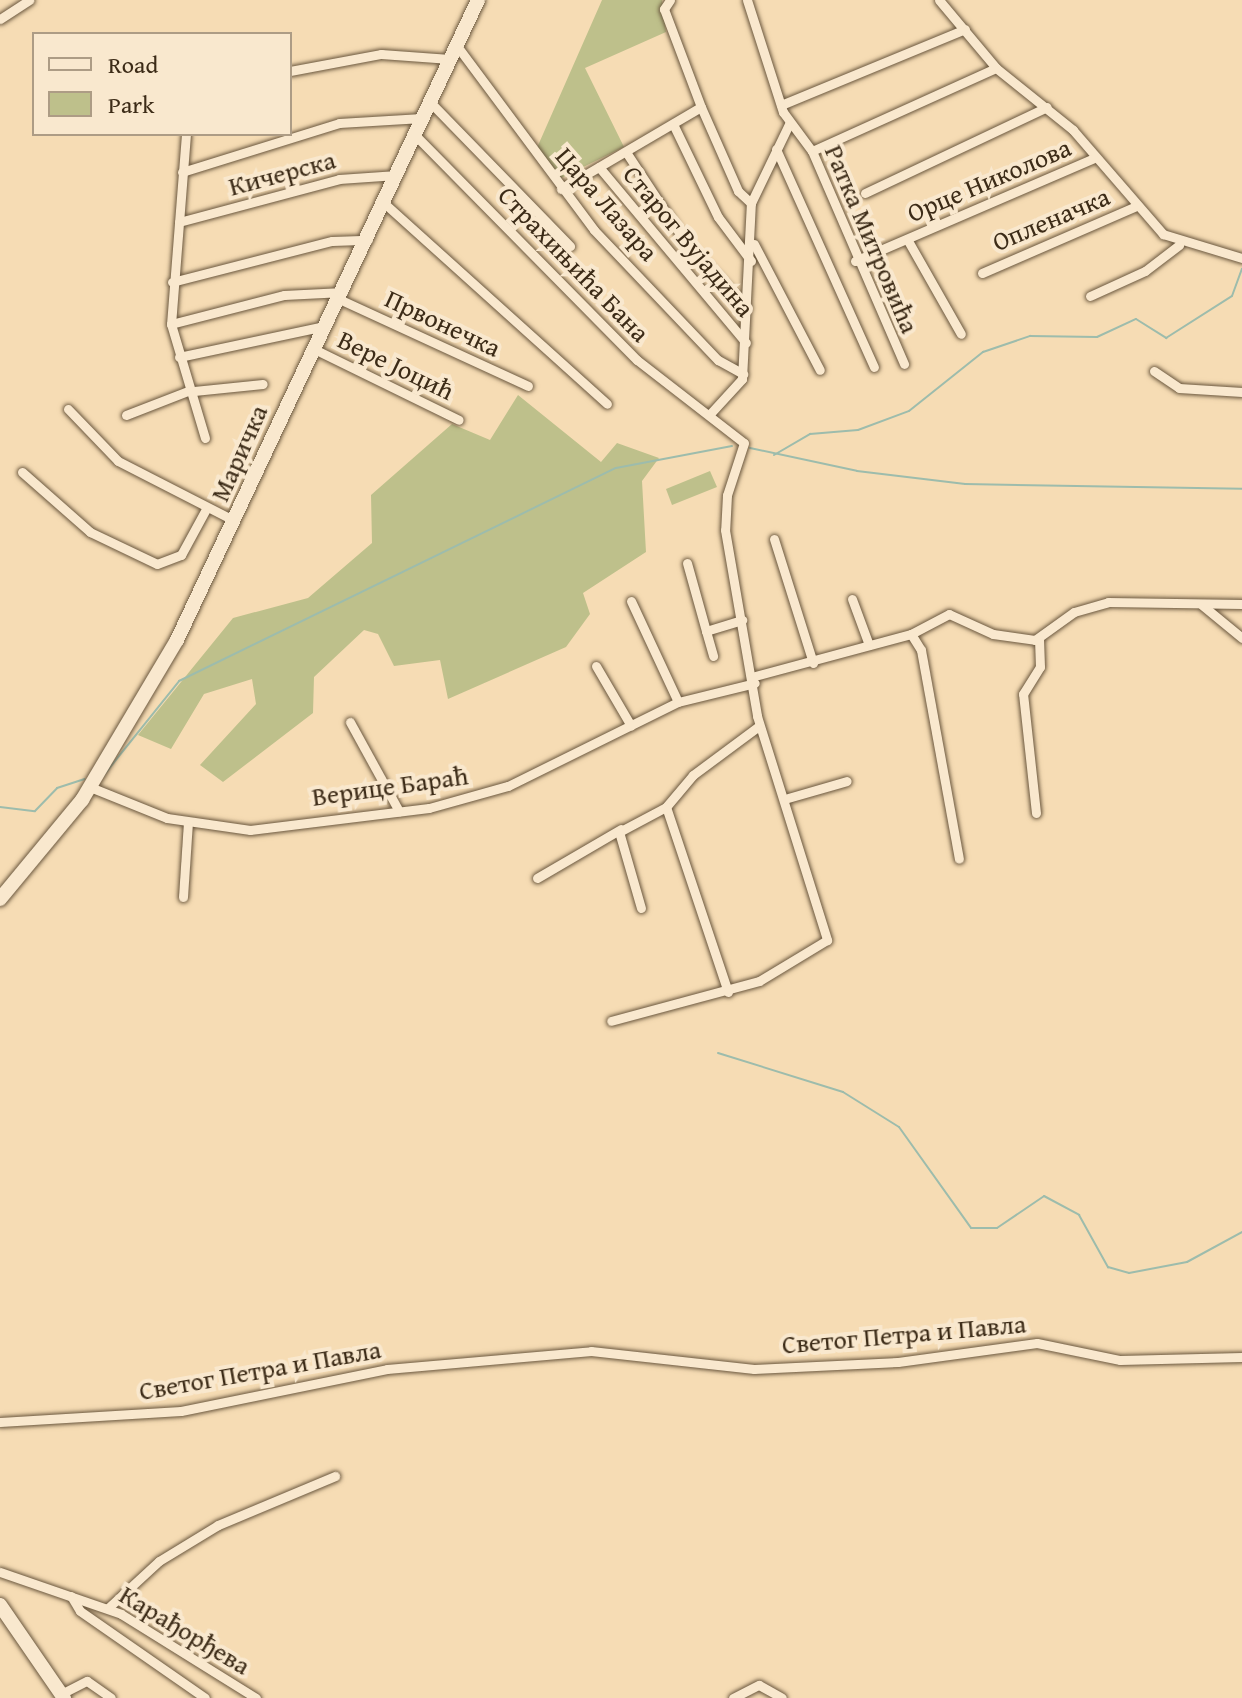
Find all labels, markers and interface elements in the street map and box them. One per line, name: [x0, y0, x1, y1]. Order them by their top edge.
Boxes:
legend: [32, 32, 292, 136]
text: Road: [108, 47, 158, 82]
text: Park: [108, 87, 154, 122]
street label: Орце Николова: [902, 131, 1076, 229]
street label: Ратка Митровића: [818, 140, 926, 338]
street label: Цара Лазара: [549, 141, 665, 267]
street label: Кичерска: [225, 144, 339, 202]
street label: Старог Вујадина: [617, 159, 761, 323]
street label: Страхињића Бана: [492, 180, 656, 348]
street label: Опленачка: [988, 180, 1114, 258]
street label: Првонечка: [380, 283, 506, 363]
street label: Вере Јоцић: [333, 324, 459, 406]
street label: Маричка: [204, 400, 274, 506]
street label: Верице Бараћ: [310, 760, 470, 812]
street label: Светог Петра и Павла: [781, 1308, 1027, 1360]
street label: Светог Петра и Павла: [137, 1333, 383, 1407]
street label: Карађорђева: [114, 1579, 256, 1681]

